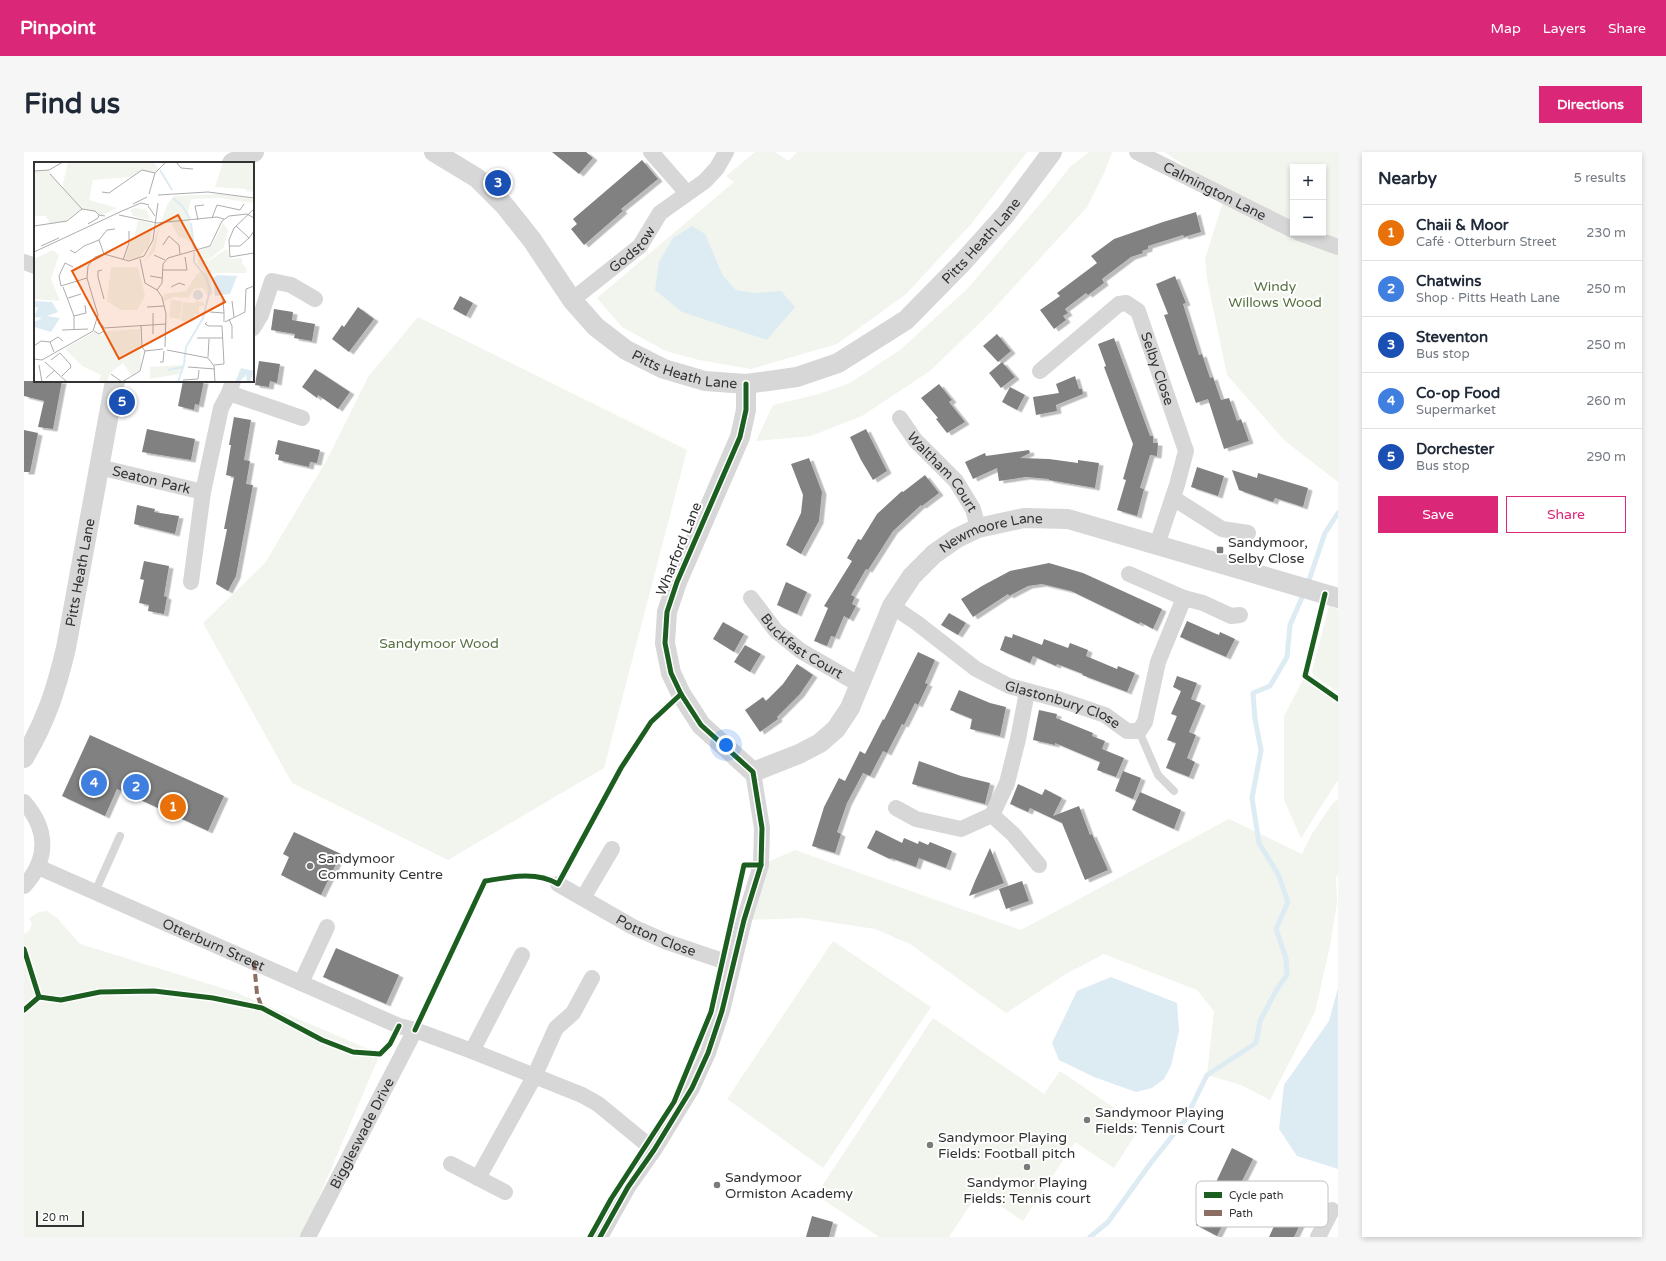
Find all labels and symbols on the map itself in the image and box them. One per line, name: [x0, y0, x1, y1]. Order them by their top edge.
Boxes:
street label: Calmington Lane: [1160, 158, 1269, 224]
inset map: [34, 162, 254, 382]
pin: 3: [485, 168, 511, 198]
street label: Pitts Heath Lane: [938, 194, 1024, 287]
street label: Godstow: [605, 223, 659, 276]
park label: Windy Willows Wood: [1228, 278, 1322, 311]
street label: Selby Close: [1137, 330, 1178, 408]
street label: Pitts Heath Lane: [629, 346, 738, 392]
pin: 5: [109, 387, 135, 417]
street label: Waltham Court: [904, 429, 982, 516]
street label: Seaton Park: [111, 462, 193, 497]
street label: Wharford Lane: [653, 500, 706, 598]
street label: Newmoore Lane: [936, 509, 1043, 556]
street label: Pitts Heath Lane: [62, 517, 98, 628]
place label: Sandymoor, Selby Close: [1228, 534, 1308, 567]
marker: Sandymoor, Selby Close: [1215, 545, 1225, 555]
street label: Buckfast Court: [757, 610, 847, 682]
park label: Sandymoor Wood: [379, 635, 499, 652]
street label: Glastonbury Close: [1003, 677, 1124, 732]
your location: [716, 735, 736, 755]
pin: 4: [81, 768, 107, 798]
pin: 2: [123, 772, 149, 802]
pin: 1: [160, 792, 186, 822]
place label: Sandymoor Community Centre: [318, 850, 443, 883]
marker: Sandymoor Community Centre: [305, 861, 315, 871]
street label: Potton Close: [613, 911, 698, 960]
street label: Otterburn Street: [160, 914, 268, 975]
street label: Biggleswade Drive: [326, 1075, 397, 1191]
place label: Sandymoor Playing Fields: Tennis Court: [1095, 1104, 1225, 1137]
marker: Sandymoor Playing Fields: Tennis Court: [1082, 1115, 1092, 1125]
place label: Sandymoor Playing Fields: Football pitch: [938, 1129, 1075, 1162]
marker: Sandymoor Playing Fields: Football pitch: [925, 1140, 935, 1150]
marker: Sandymor Playing Fields: Tennis court: [1022, 1162, 1032, 1172]
place label: Sandymoor Ormiston Academy: [725, 1169, 854, 1202]
place label: Sandymor Playing Fields: Tennis court: [963, 1174, 1091, 1207]
marker: Sandymoor Ormiston Academy: [712, 1180, 722, 1190]
legend: [1196, 1181, 1328, 1227]
text: Cycle path: [1229, 1189, 1284, 1202]
text: Path: [1229, 1207, 1253, 1220]
scale bar: [36, 1209, 84, 1228]

